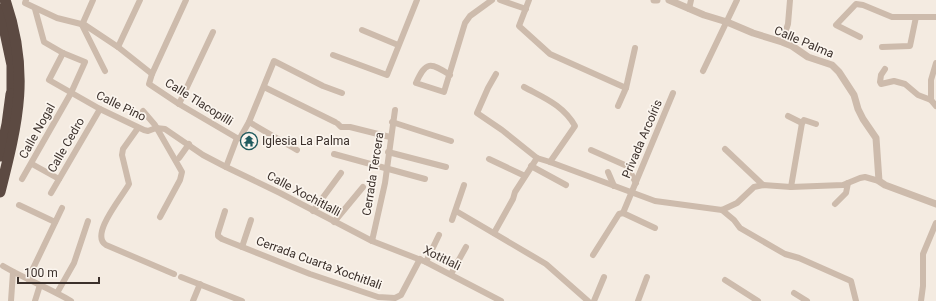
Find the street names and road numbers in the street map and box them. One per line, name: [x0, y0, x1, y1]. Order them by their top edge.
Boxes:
street label: Calle Palma: [772, 23, 836, 61]
street label: Calle Tlacopilli: [162, 76, 236, 128]
street label: Calle Pino: [94, 88, 148, 124]
street label: Privada Arcoíris: [619, 98, 665, 180]
street label: Calle Nogal: [16, 101, 58, 161]
street label: Calle Cedro: [45, 115, 87, 175]
street label: Cerrada Tercera: [359, 131, 387, 217]
street label: Calle Xochitlalli: [265, 169, 343, 219]
street label: Cerrada Cuarta Xochitlali: [254, 234, 384, 292]
street label: Xotitlali: [421, 243, 463, 273]

